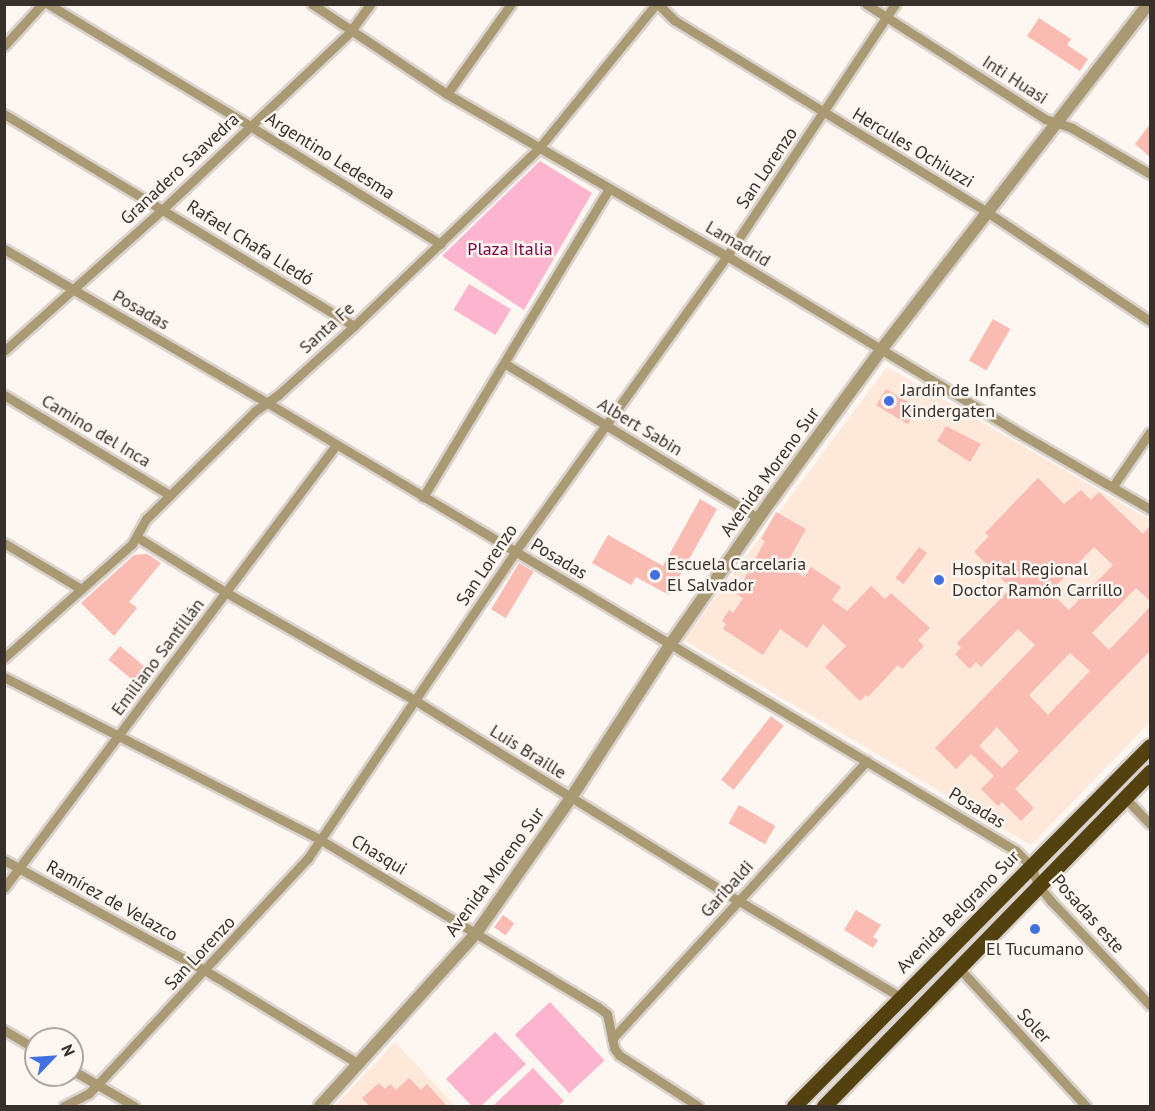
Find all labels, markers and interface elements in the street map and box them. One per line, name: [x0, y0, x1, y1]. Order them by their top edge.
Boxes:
street label: Inti Huasi: [978, 51, 1052, 109]
street label: Hercules Ochiuzzi: [848, 103, 978, 193]
street label: Argentino Ledesma: [262, 108, 398, 204]
street label: Granadero Saavedra: [116, 109, 244, 229]
street label: San Lorenzo: [732, 123, 802, 213]
street label: Rafael Chafa Lledó: [183, 195, 317, 291]
street label: Lamadrid: [702, 216, 774, 272]
park label: Plaza Italia: [467, 238, 553, 260]
street label: Posadas: [109, 285, 173, 335]
street label: Santa Fe: [295, 298, 359, 358]
place label: Jardín de Infantes Kindergaten: [901, 380, 1036, 422]
street label: Camino del Inca: [37, 390, 155, 472]
street label: Albert Sabin: [594, 393, 686, 461]
marker: Jardín de Infantes Kindergaten: [882, 394, 896, 408]
street label: Avenida Moreno Sur: [716, 403, 824, 541]
street label: San Lorenzo: [452, 520, 522, 610]
street label: Posadas: [527, 534, 591, 584]
place label: Escuela Carcelaria El Salvador: [667, 554, 806, 596]
place label: Hospital Regional Doctor Ramón Carrillo: [952, 559, 1123, 602]
marker: Escuela Carcelaria El Salvador: [648, 568, 662, 582]
marker: Hospital Regional Doctor Ramón Carrillo: [930, 571, 948, 589]
street label: Emiliano Santillán: [107, 594, 209, 720]
street label: Luis Braille: [486, 720, 570, 784]
street label: Posadas: [945, 783, 1009, 833]
street label: Avenida Moreno Sur: [441, 803, 549, 941]
street label: Chasqui: [347, 830, 411, 880]
street label: Avenida Belgrano Sur: [892, 846, 1024, 978]
street label: Ramírez de Velazco: [42, 856, 182, 946]
street label: Garibaldi: [696, 856, 758, 922]
street label: Posadas este: [1047, 870, 1129, 958]
street label: San Lorenzo: [160, 911, 240, 995]
marker: El Tucumano: [1028, 922, 1042, 936]
place label: El Tucumano: [986, 938, 1084, 960]
street label: Soler: [1013, 1004, 1055, 1048]
north arrow: [24, 1027, 84, 1087]
text: N: [57, 1041, 80, 1059]

